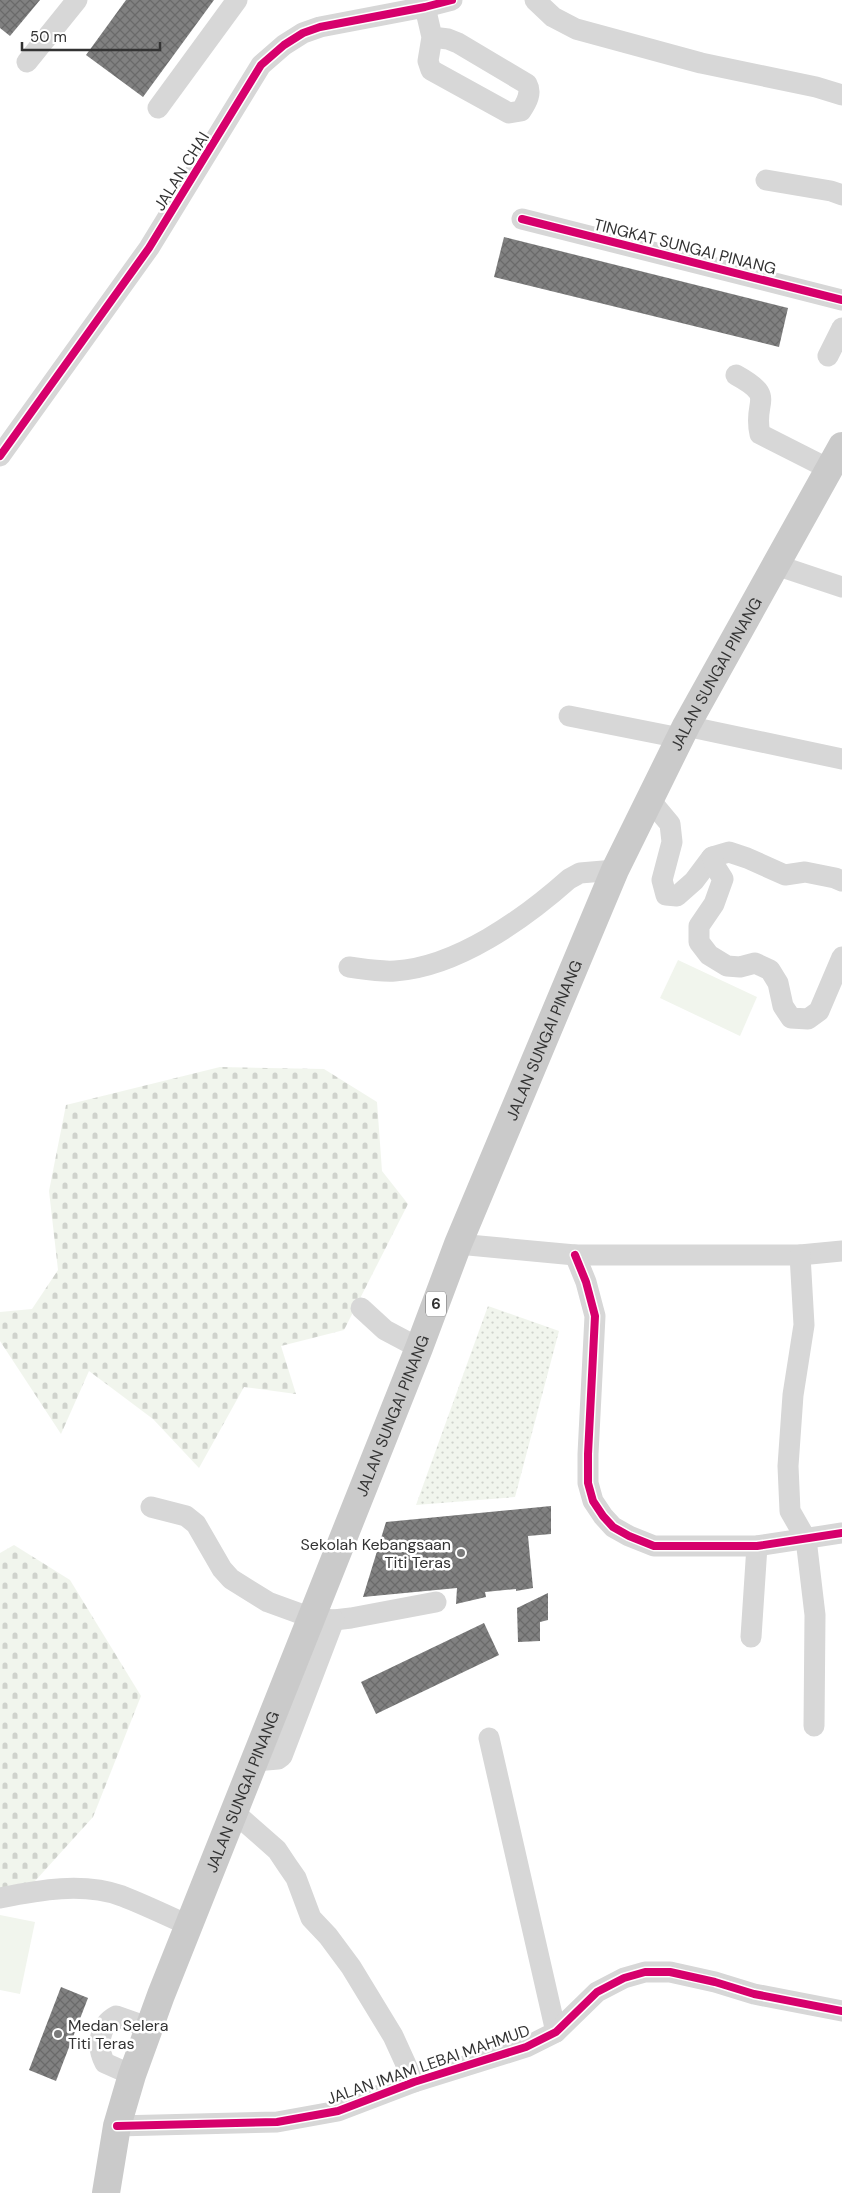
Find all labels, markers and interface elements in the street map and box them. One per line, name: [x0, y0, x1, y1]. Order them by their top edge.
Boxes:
scale bar: [22, 20, 160, 52]
text: 50 m: [30, 27, 67, 47]
street label: JALAN CHAI: [149, 128, 214, 215]
street label: TINGKAT SUNGAI PINANG: [591, 214, 778, 279]
street label: JALAN SUNGAI PINANG: [666, 593, 767, 754]
street label: JALAN SUNGAI PINANG: [501, 957, 587, 1124]
road number: 6: [426, 1292, 446, 1316]
street label: JALAN SUNGAI PINANG: [351, 1332, 434, 1500]
place label: Sekolah Kebangsaan Titi Teras: [301, 1534, 451, 1573]
marker: Sekolah Kebangsaan Titi Teras: [455, 1547, 467, 1559]
street label: JALAN SUNGAI PINANG: [201, 1708, 284, 1876]
place label: Medan Selera Titi Teras: [68, 2015, 168, 2054]
street label: JALAN IMAM LEBAI MAHMUD: [324, 2020, 533, 2109]
marker: Medan Selera Titi Teras: [52, 2028, 64, 2040]

